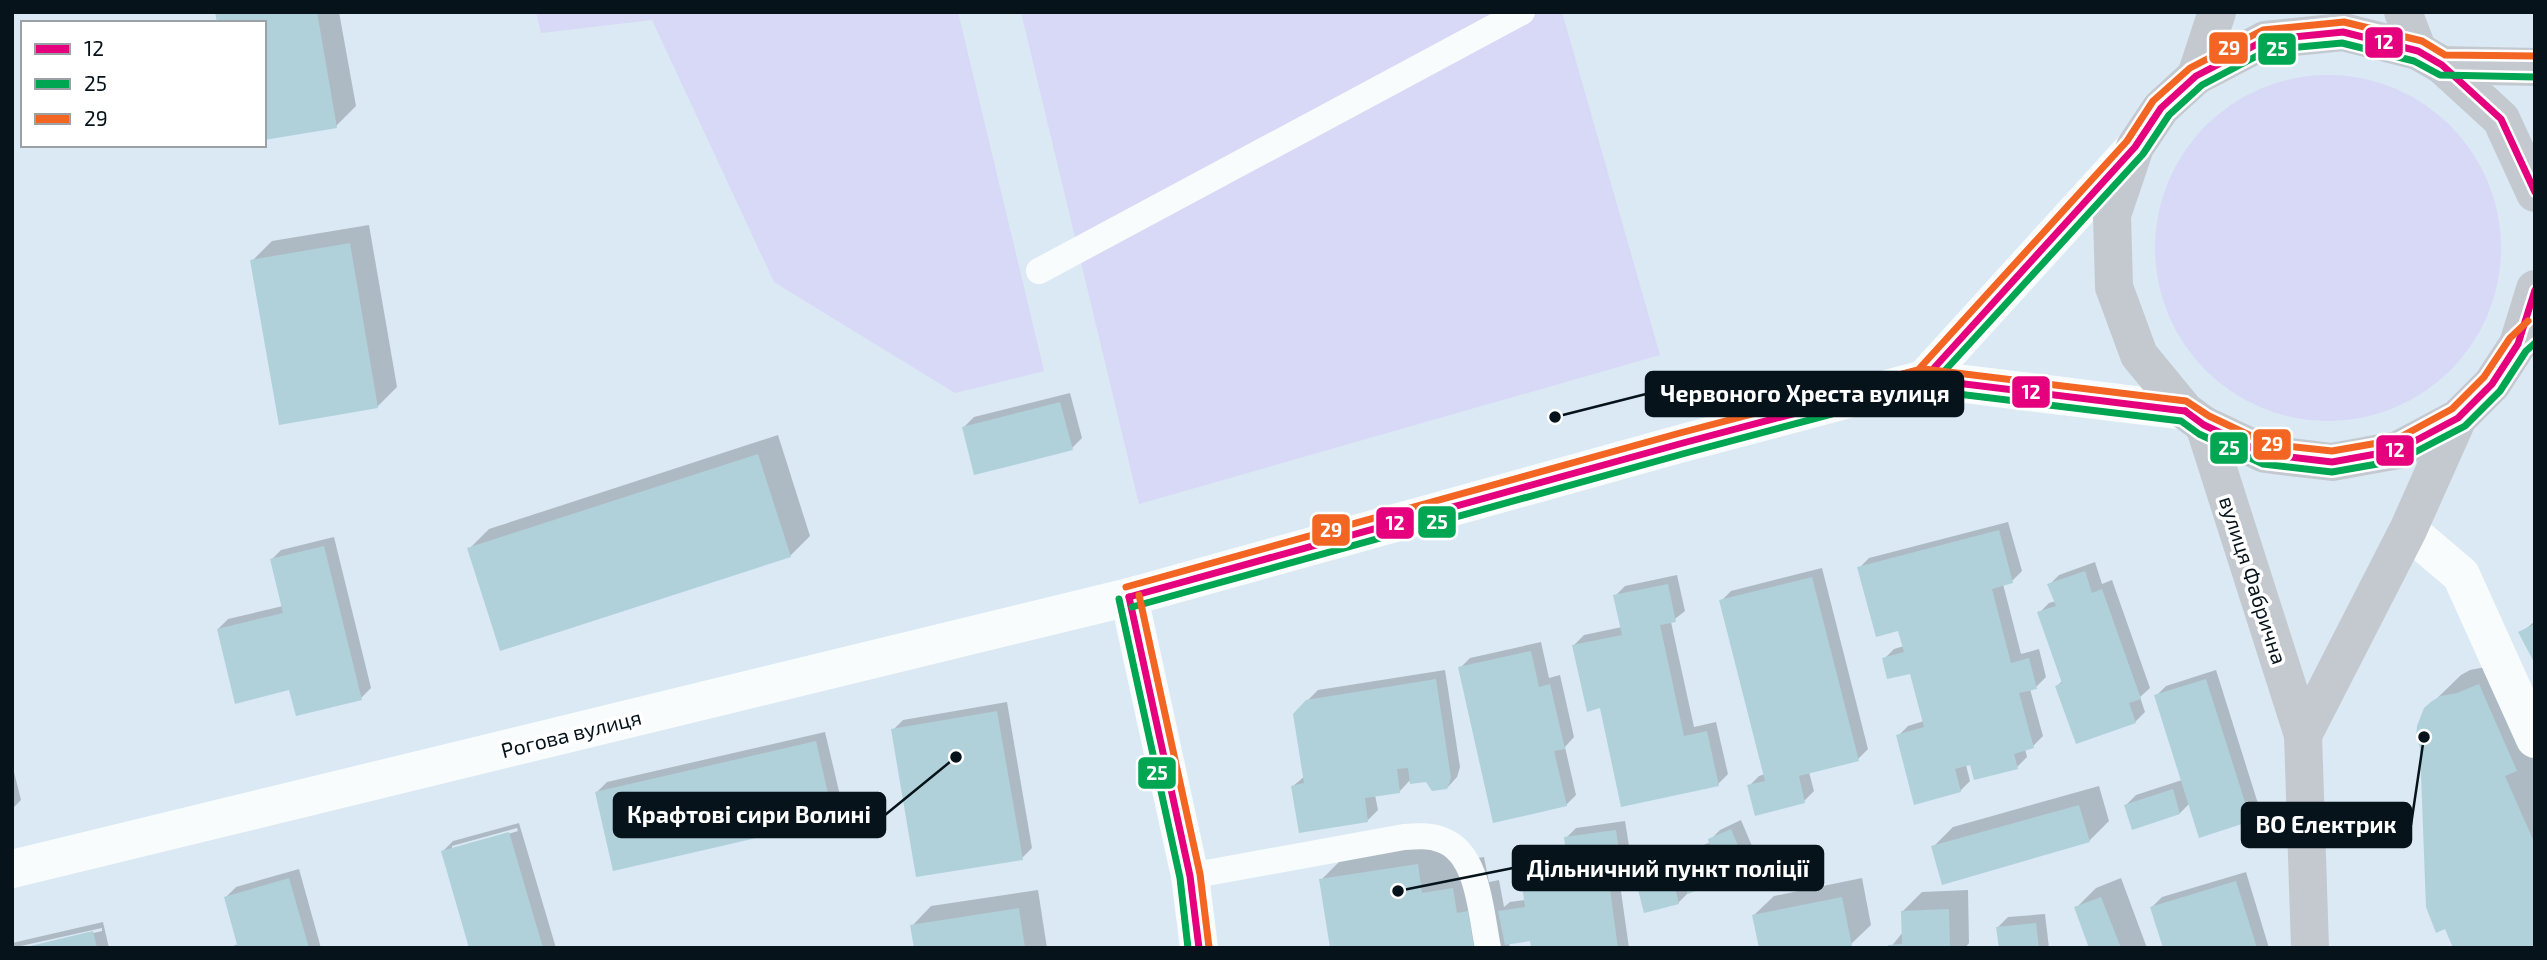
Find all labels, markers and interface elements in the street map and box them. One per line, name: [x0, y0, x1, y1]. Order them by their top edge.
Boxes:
legend: [21, 21, 266, 147]
line badge: 12: [2364, 26, 2404, 59]
text: 12: [2374, 30, 2394, 53]
line badge: 29: [2208, 31, 2249, 65]
line badge: 25: [2257, 32, 2297, 66]
text: 12: [84, 35, 104, 60]
text: 29: [2218, 36, 2240, 59]
text: 25: [2266, 37, 2288, 60]
text: 25: [84, 70, 107, 95]
text: 29: [84, 105, 108, 130]
callout: Червоного Хреста вулиця: [1646, 372, 1963, 416]
line badge: 12: [2011, 375, 2051, 409]
text: Червоного Хреста вулиця: [1660, 379, 1950, 407]
text: 12: [2021, 380, 2041, 403]
line badge: 29: [2252, 428, 2292, 461]
line badge: 25: [2209, 431, 2249, 465]
text: 29: [2261, 432, 2283, 455]
line badge: 12: [2375, 434, 2415, 467]
text: 25: [2218, 436, 2240, 459]
text: 12: [2385, 438, 2405, 461]
street label: вулиця Фабрична: [2214, 493, 2293, 667]
line badge: 25: [1417, 505, 1457, 539]
line badge: 12: [1375, 506, 1415, 540]
text: 25: [1426, 510, 1448, 533]
text: 12: [1385, 511, 1405, 534]
line badge: 29: [1311, 513, 1351, 547]
text: 29: [1320, 518, 1342, 541]
street label: Рогова вулиця: [498, 703, 644, 763]
line badge: 25: [1137, 756, 1177, 790]
text: 25: [1146, 761, 1168, 784]
callout: Крафтові сири Волині: [614, 793, 885, 837]
text: Крафтові сири Волині: [627, 800, 871, 828]
callout: ВО Електрик: [2242, 803, 2411, 847]
text: ВО Електрик: [2255, 810, 2397, 838]
callout: Дільничний пункт поліції: [1513, 846, 1823, 890]
text: Дільничний пункт поліції: [1527, 854, 1810, 882]

